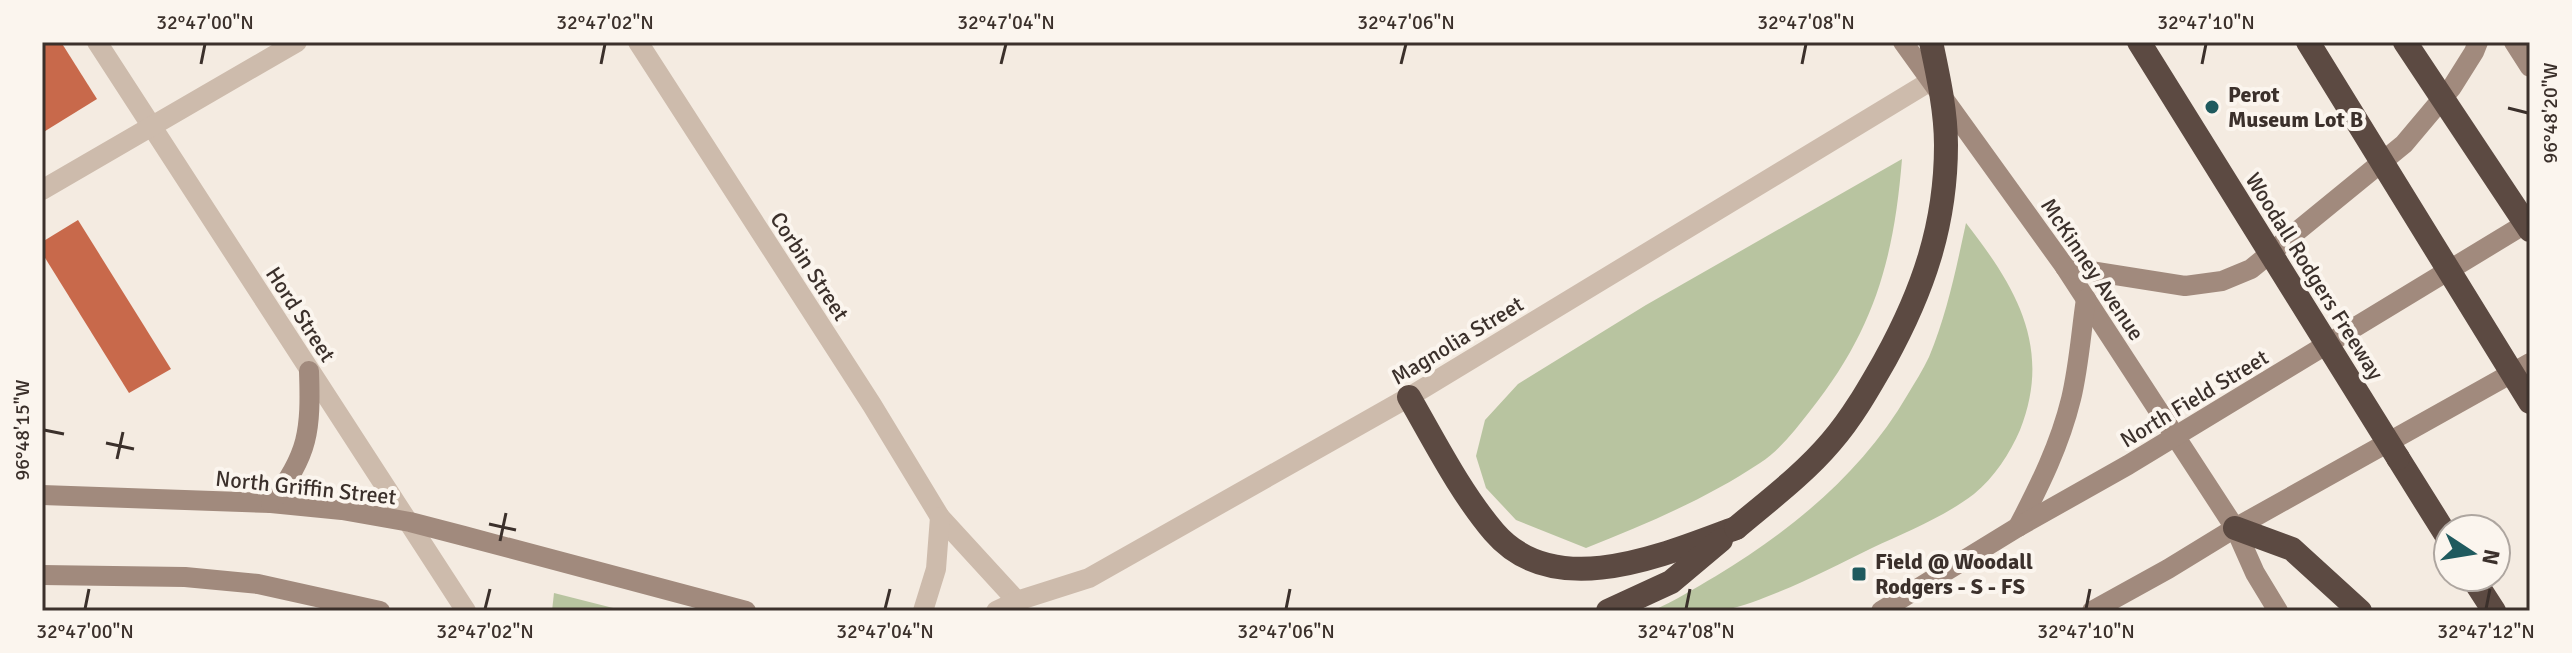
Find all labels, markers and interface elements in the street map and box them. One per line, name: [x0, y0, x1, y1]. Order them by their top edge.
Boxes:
text: 32°47'00"N: [156, 10, 254, 35]
text: 32°47'02"N: [556, 10, 654, 35]
text: 32°47'04"N: [957, 10, 1055, 35]
text: 32°47'06"N: [1357, 10, 1455, 35]
text: 32°47'08"N: [1757, 10, 1855, 35]
text: 32°47'10"N: [2157, 10, 2255, 35]
text: 96°48'20"W: [2538, 62, 2563, 164]
place label: Perot Museum Lot B: [2228, 81, 2363, 133]
marker: Perot Museum Lot B: [2203, 98, 2221, 116]
street label: Woodall Rodgers Freeway: [2240, 168, 2390, 386]
street label: McKinney Avenue: [2035, 193, 2150, 346]
street label: Corbin Street: [764, 207, 855, 326]
street label: Hord Street: [260, 262, 341, 367]
street label: Magnolia Street: [1386, 290, 1529, 391]
street label: North Field Street: [2115, 343, 2273, 453]
text: 96°48'15"W: [10, 379, 35, 481]
street label: North Griffin Street: [214, 465, 398, 510]
north arrow: [2432, 513, 2512, 593]
text: N: [2476, 547, 2506, 567]
place label: Field @ Woodall Rodgers - S - FS: [1875, 548, 2033, 600]
marker: Field @ Woodall Rodgers - S - FS: [1850, 565, 1868, 583]
text: 32°47'00"N: [36, 619, 134, 644]
text: 32°47'02"N: [436, 619, 534, 644]
text: 32°47'04"N: [836, 619, 934, 644]
text: 32°47'06"N: [1237, 619, 1335, 644]
text: 32°47'08"N: [1637, 619, 1735, 644]
text: 32°47'10"N: [2037, 619, 2135, 644]
text: 32°47'12"N: [2437, 619, 2535, 644]

